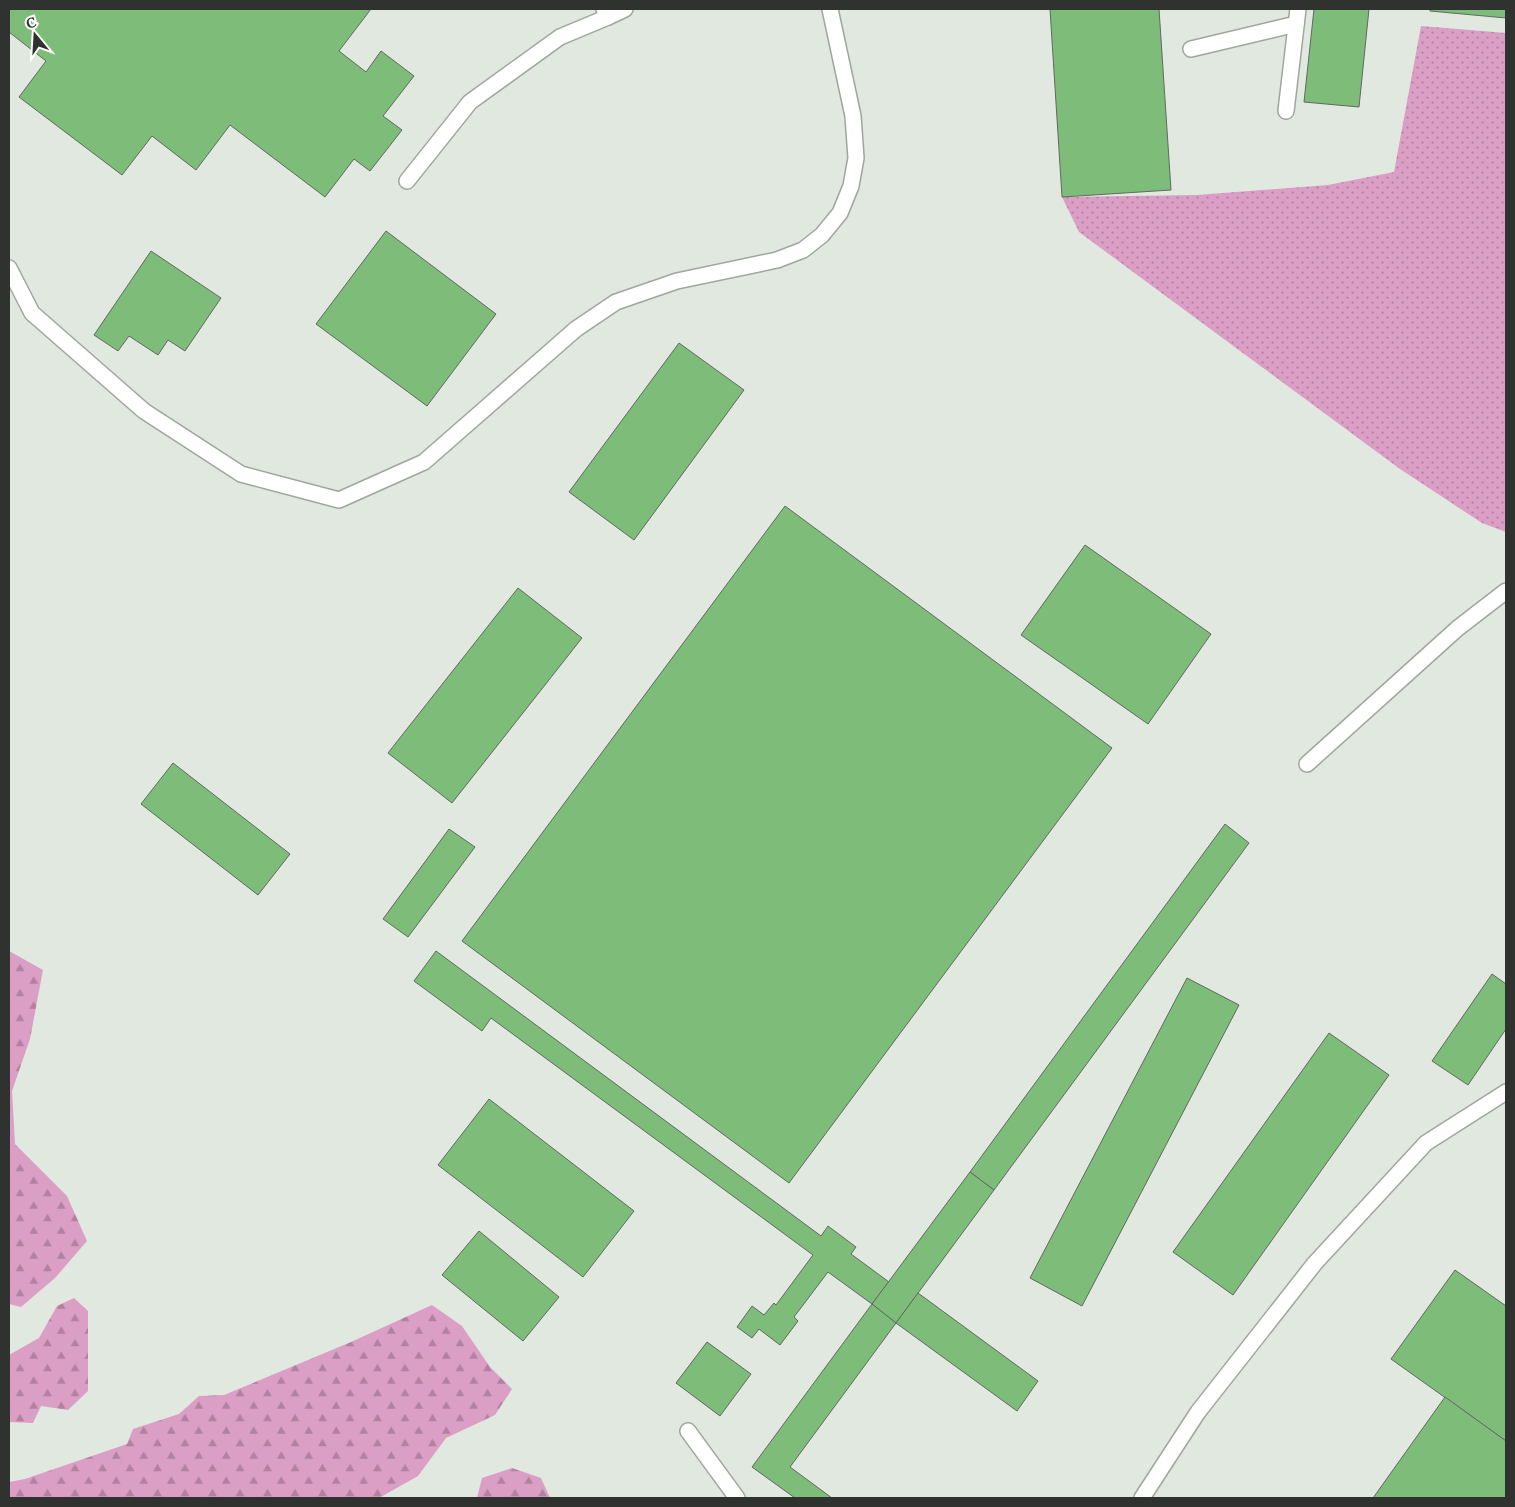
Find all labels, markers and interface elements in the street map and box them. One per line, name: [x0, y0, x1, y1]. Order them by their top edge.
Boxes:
north arrow: [10, 10, 60, 60]
text: С: [24, 12, 39, 33]

